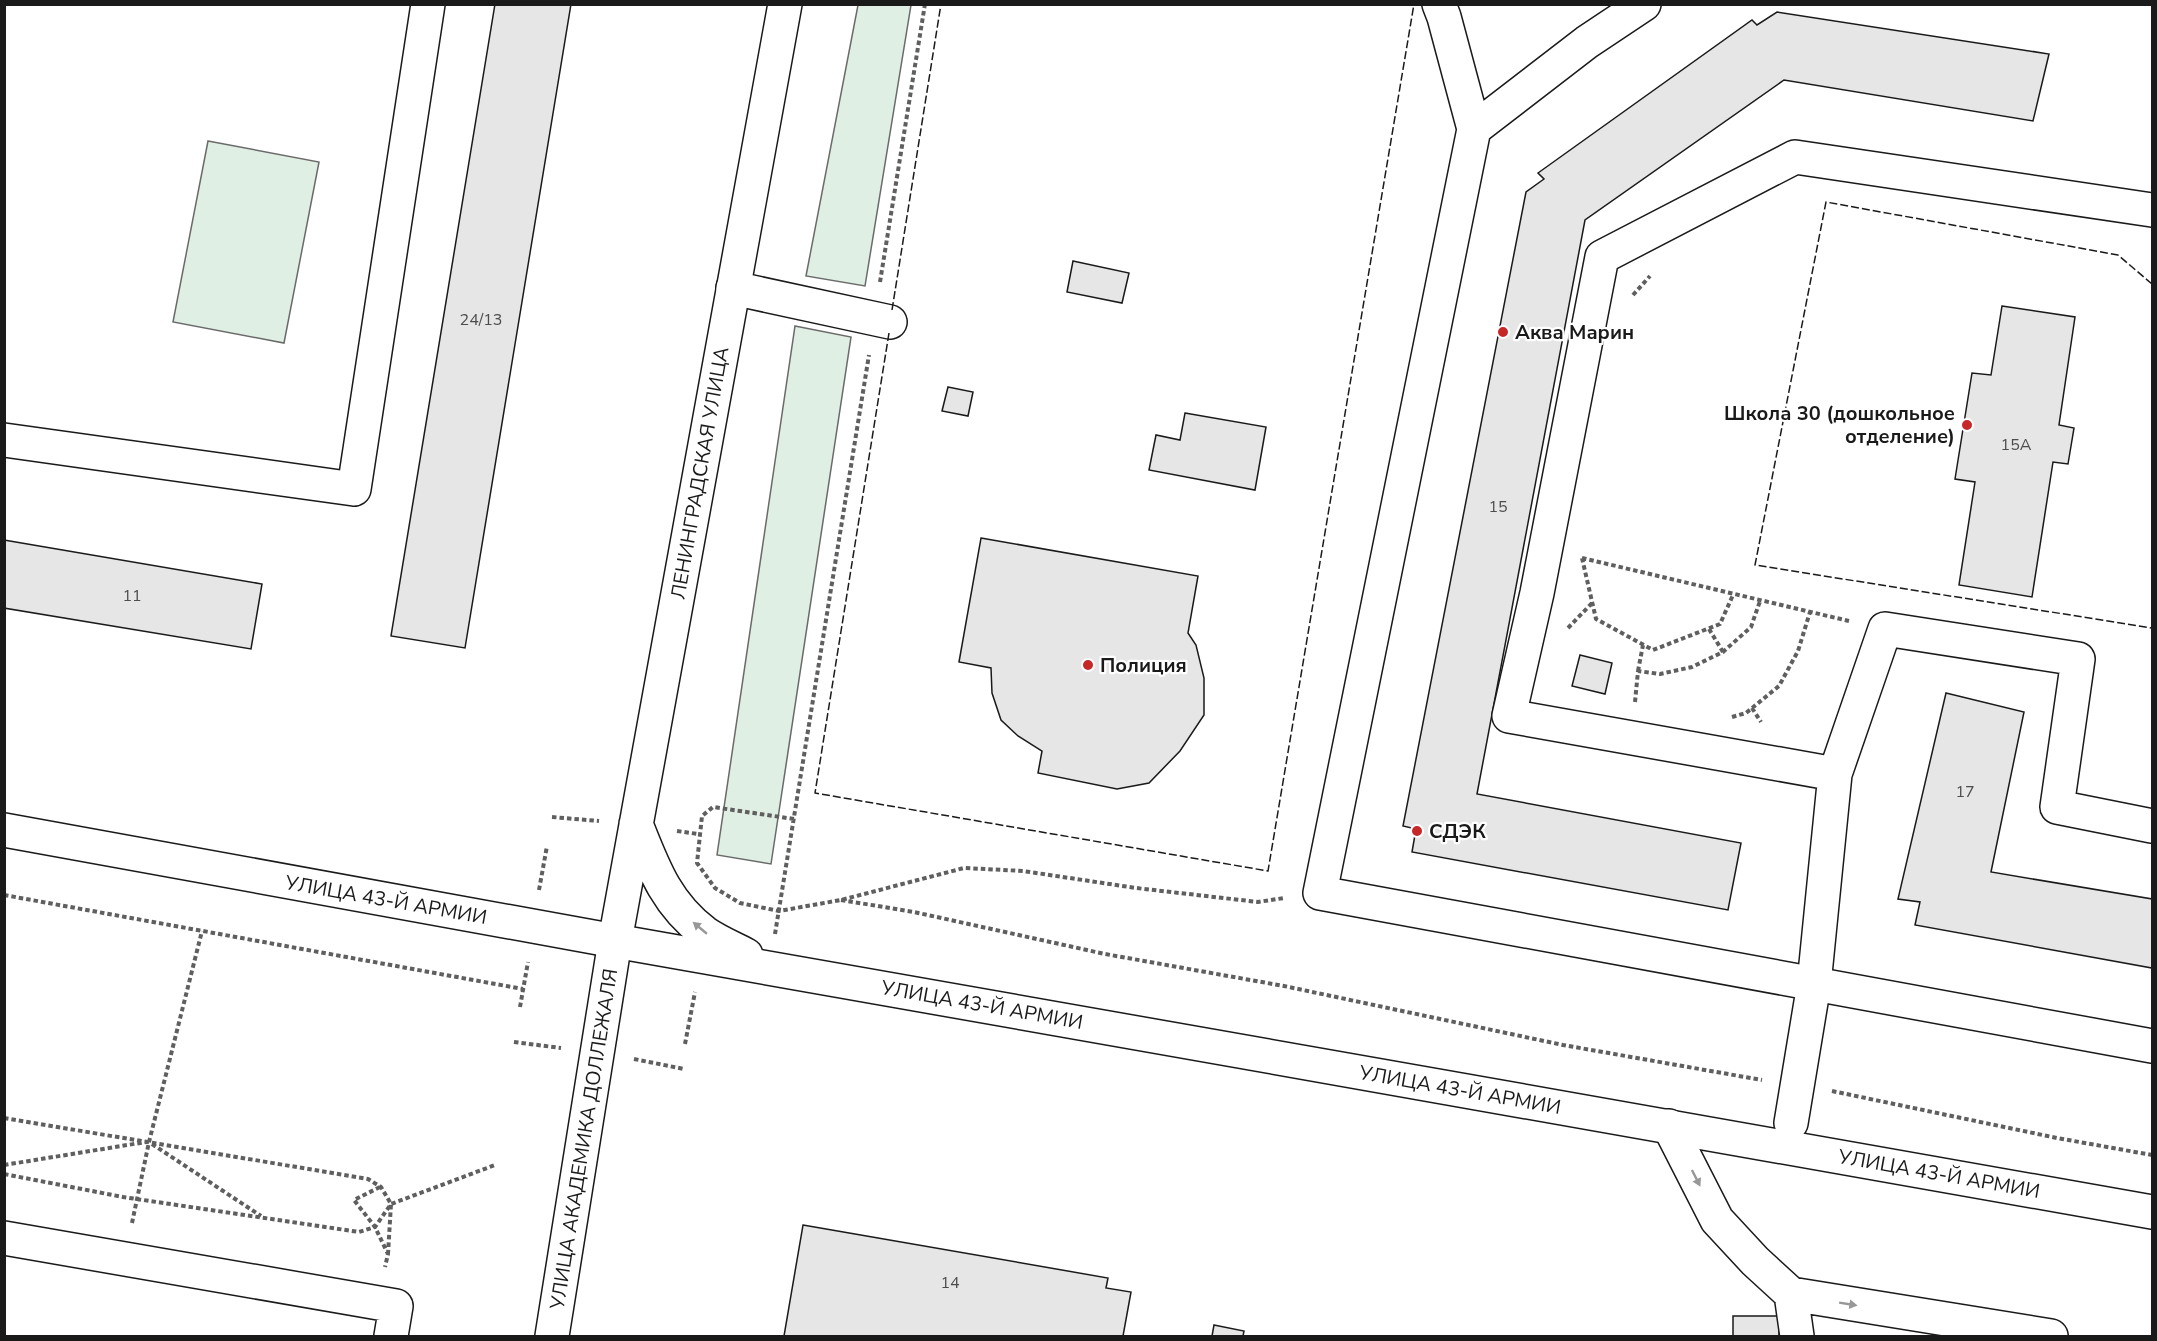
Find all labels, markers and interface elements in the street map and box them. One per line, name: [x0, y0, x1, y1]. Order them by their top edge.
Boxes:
house number: 24/13: [460, 309, 502, 331]
place label: Аква Марин: [1515, 319, 1634, 346]
marker: Аква Марин: [1496, 325, 1510, 339]
street label: ЛЕНИНГРАДСКАЯ УЛИЦА: [664, 344, 736, 601]
place label: Школа 30 (дошкольное отделение): [1724, 400, 1955, 450]
marker: Школа 30 (дошкольное отделение): [1960, 418, 1974, 432]
house number: 15А: [2001, 434, 2032, 456]
house number: 15: [1488, 496, 1508, 518]
house number: 11: [122, 585, 142, 607]
place label: Полиция: [1100, 652, 1187, 679]
marker: Полиция: [1081, 658, 1095, 672]
house number: 17: [1955, 781, 1975, 803]
place label: СДЭК: [1429, 818, 1486, 845]
marker: СДЭК: [1410, 824, 1424, 838]
street label: УЛИЦА 43-Й АРМИИ: [282, 869, 489, 931]
one-way arrow: [692, 921, 708, 934]
street label: УЛИЦА АКАДЕМИКА ДОЛЛЕЖАЛЯ: [544, 967, 624, 1312]
street label: УЛИЦА 43-Й АРМИИ: [878, 974, 1085, 1036]
street label: УЛИЦА 43-Й АРМИИ: [1356, 1059, 1563, 1121]
street label: УЛИЦА 43-Й АРМИИ: [1835, 1143, 2042, 1205]
one-way arrow: [1691, 1170, 1700, 1187]
house number: 14: [940, 1272, 960, 1294]
one-way arrow: [1839, 1299, 1858, 1308]

